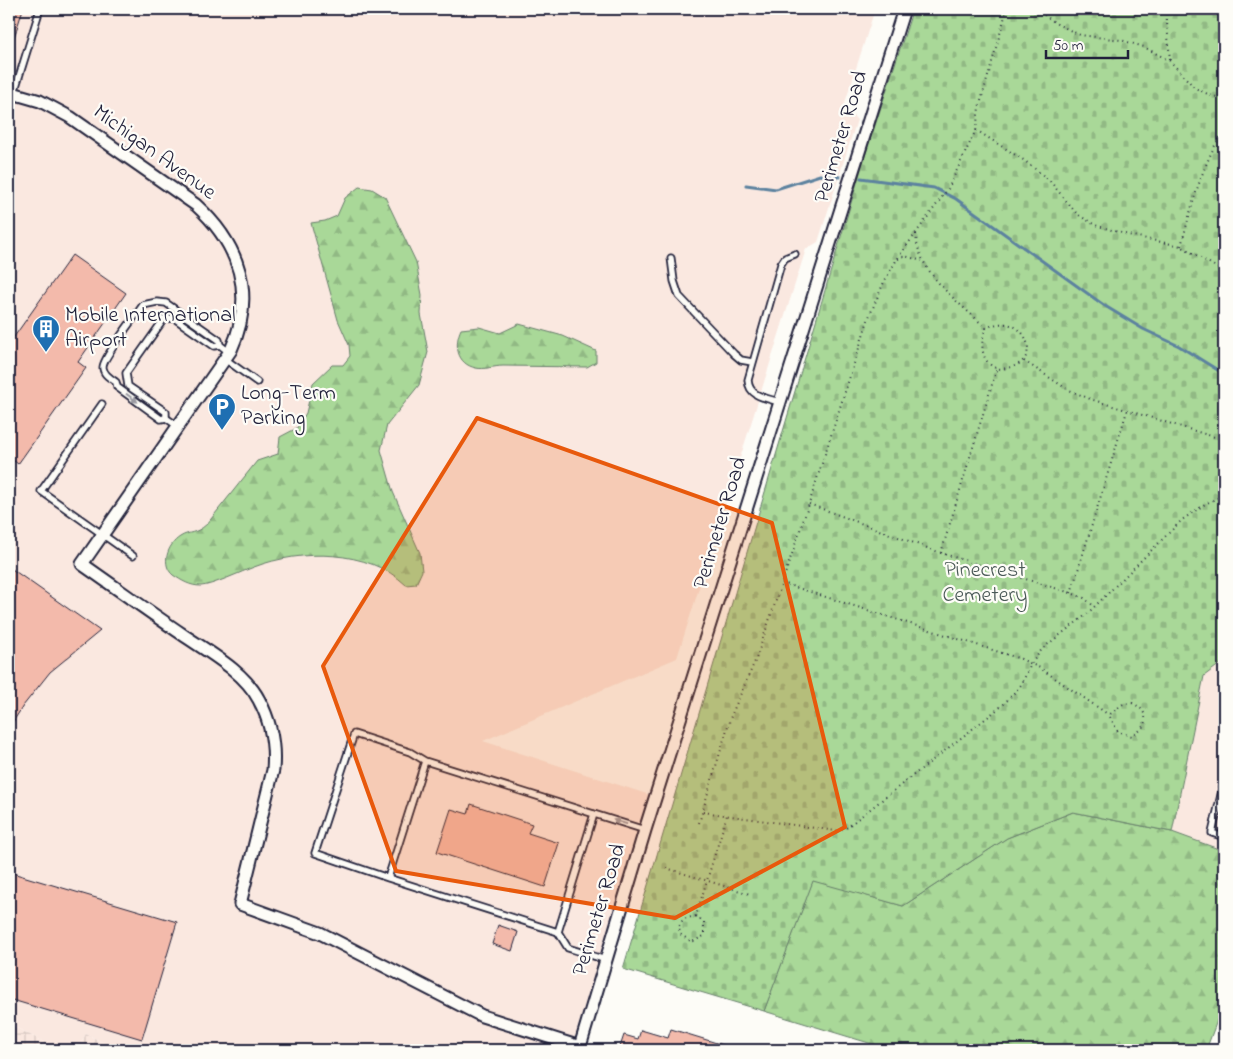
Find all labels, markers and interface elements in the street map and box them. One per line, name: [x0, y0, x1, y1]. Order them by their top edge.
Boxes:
scale bar: [1046, 28, 1128, 60]
text: 50 m: [1053, 35, 1084, 57]
street label: Perimeter Road: [807, 67, 877, 207]
street label: Michigan Avenue: [85, 97, 222, 210]
place label: Mobile International Airport: [65, 300, 236, 357]
building icon: Mobile International Airport: [31, 314, 61, 353]
place label: Long-Term Parking: [241, 378, 336, 436]
one-way arrow: [125, 392, 138, 403]
parking icon: Long-Term Parking: [207, 392, 237, 431]
street label: Perimeter Road: [686, 453, 756, 593]
park label: Pinecrest Cemetery: [942, 555, 1028, 613]
one-way arrow: [612, 817, 627, 825]
street label: Perimeter Road: [565, 840, 635, 980]

